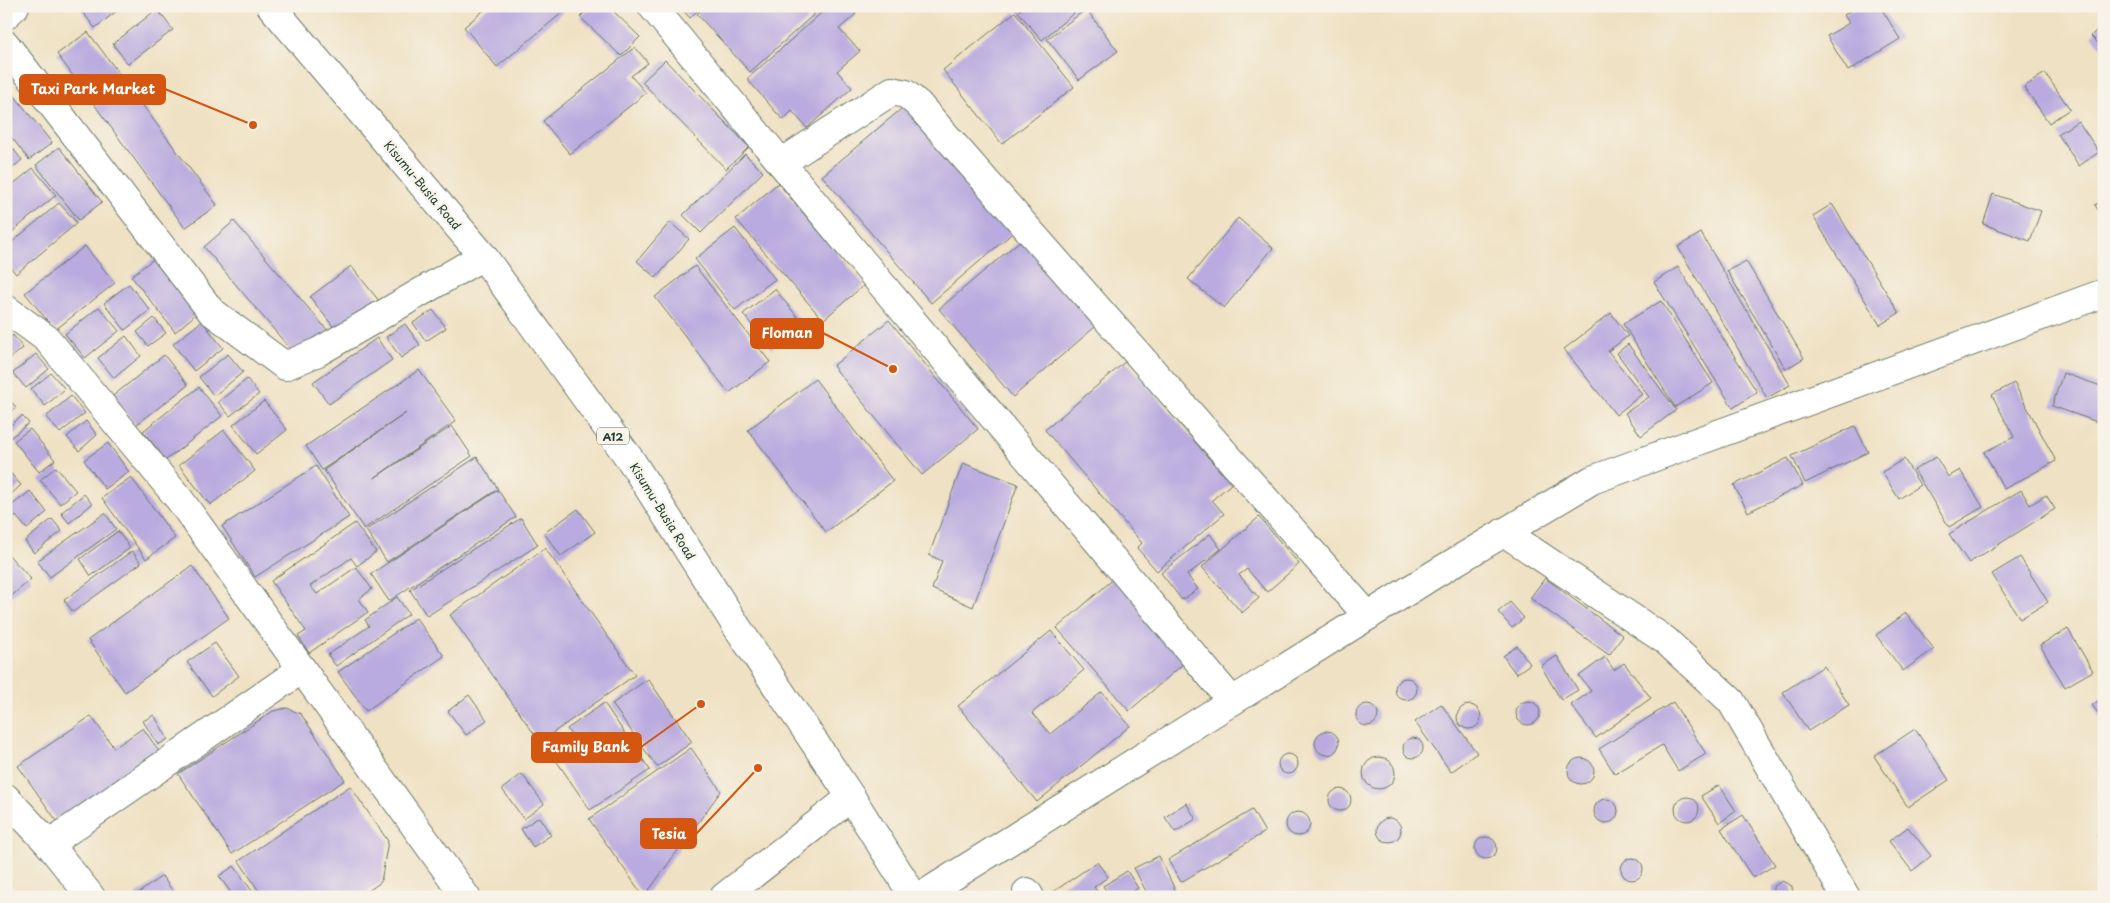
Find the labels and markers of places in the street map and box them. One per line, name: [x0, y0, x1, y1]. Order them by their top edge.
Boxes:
callout: Taxi Park Market: [20, 75, 165, 104]
callout: Floman: [751, 319, 823, 348]
callout: Family Bank: [532, 733, 641, 762]
callout: Tesia: [641, 819, 696, 848]

